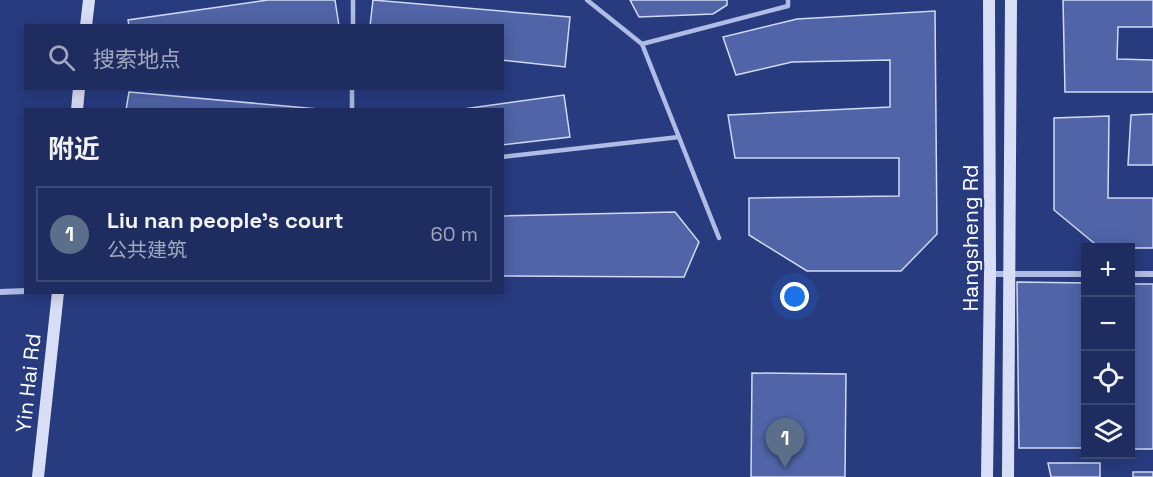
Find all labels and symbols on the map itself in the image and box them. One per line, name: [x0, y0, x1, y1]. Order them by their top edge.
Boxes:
street label: Hangsheng Rd: [957, 164, 984, 312]
your location: [780, 282, 809, 311]
street label: Yin Hai Rd: [9, 332, 47, 434]
pin: 1: [766, 418, 804, 468]

